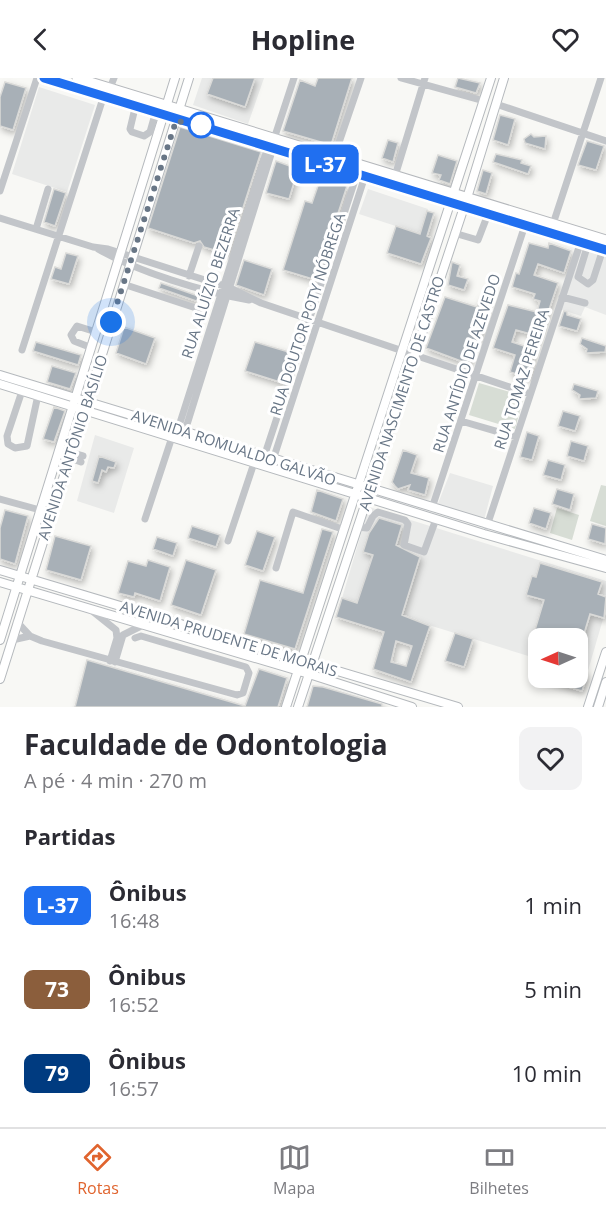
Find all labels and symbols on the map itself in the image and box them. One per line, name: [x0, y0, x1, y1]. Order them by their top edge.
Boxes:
unlabelled marker: [188, 112, 214, 138]
line badge: L-37: [283, 144, 367, 184]
street label: RUA ALUÍZIO BEZERRA: [176, 205, 244, 361]
street label: RUA DOUTOR POTY NÓBREGA: [265, 210, 349, 418]
street label: RUA ANTÍDIO DE AZEVEDO: [428, 271, 504, 455]
street label: AVENIDA NASCIMENTO DE CASTRO: [354, 273, 448, 513]
street label: RUA TOMAZ PEREIRA: [489, 306, 553, 452]
your location: [96, 307, 126, 337]
street label: AVENIDA ANTÔNIO BASÍLIO: [33, 352, 111, 542]
street label: AVENIDA ROMUALDO GALVÃO: [129, 404, 339, 490]
street label: AVENIDA PRUDENTE DE MORAIS: [118, 595, 340, 681]
north arrow: [528, 628, 588, 688]

